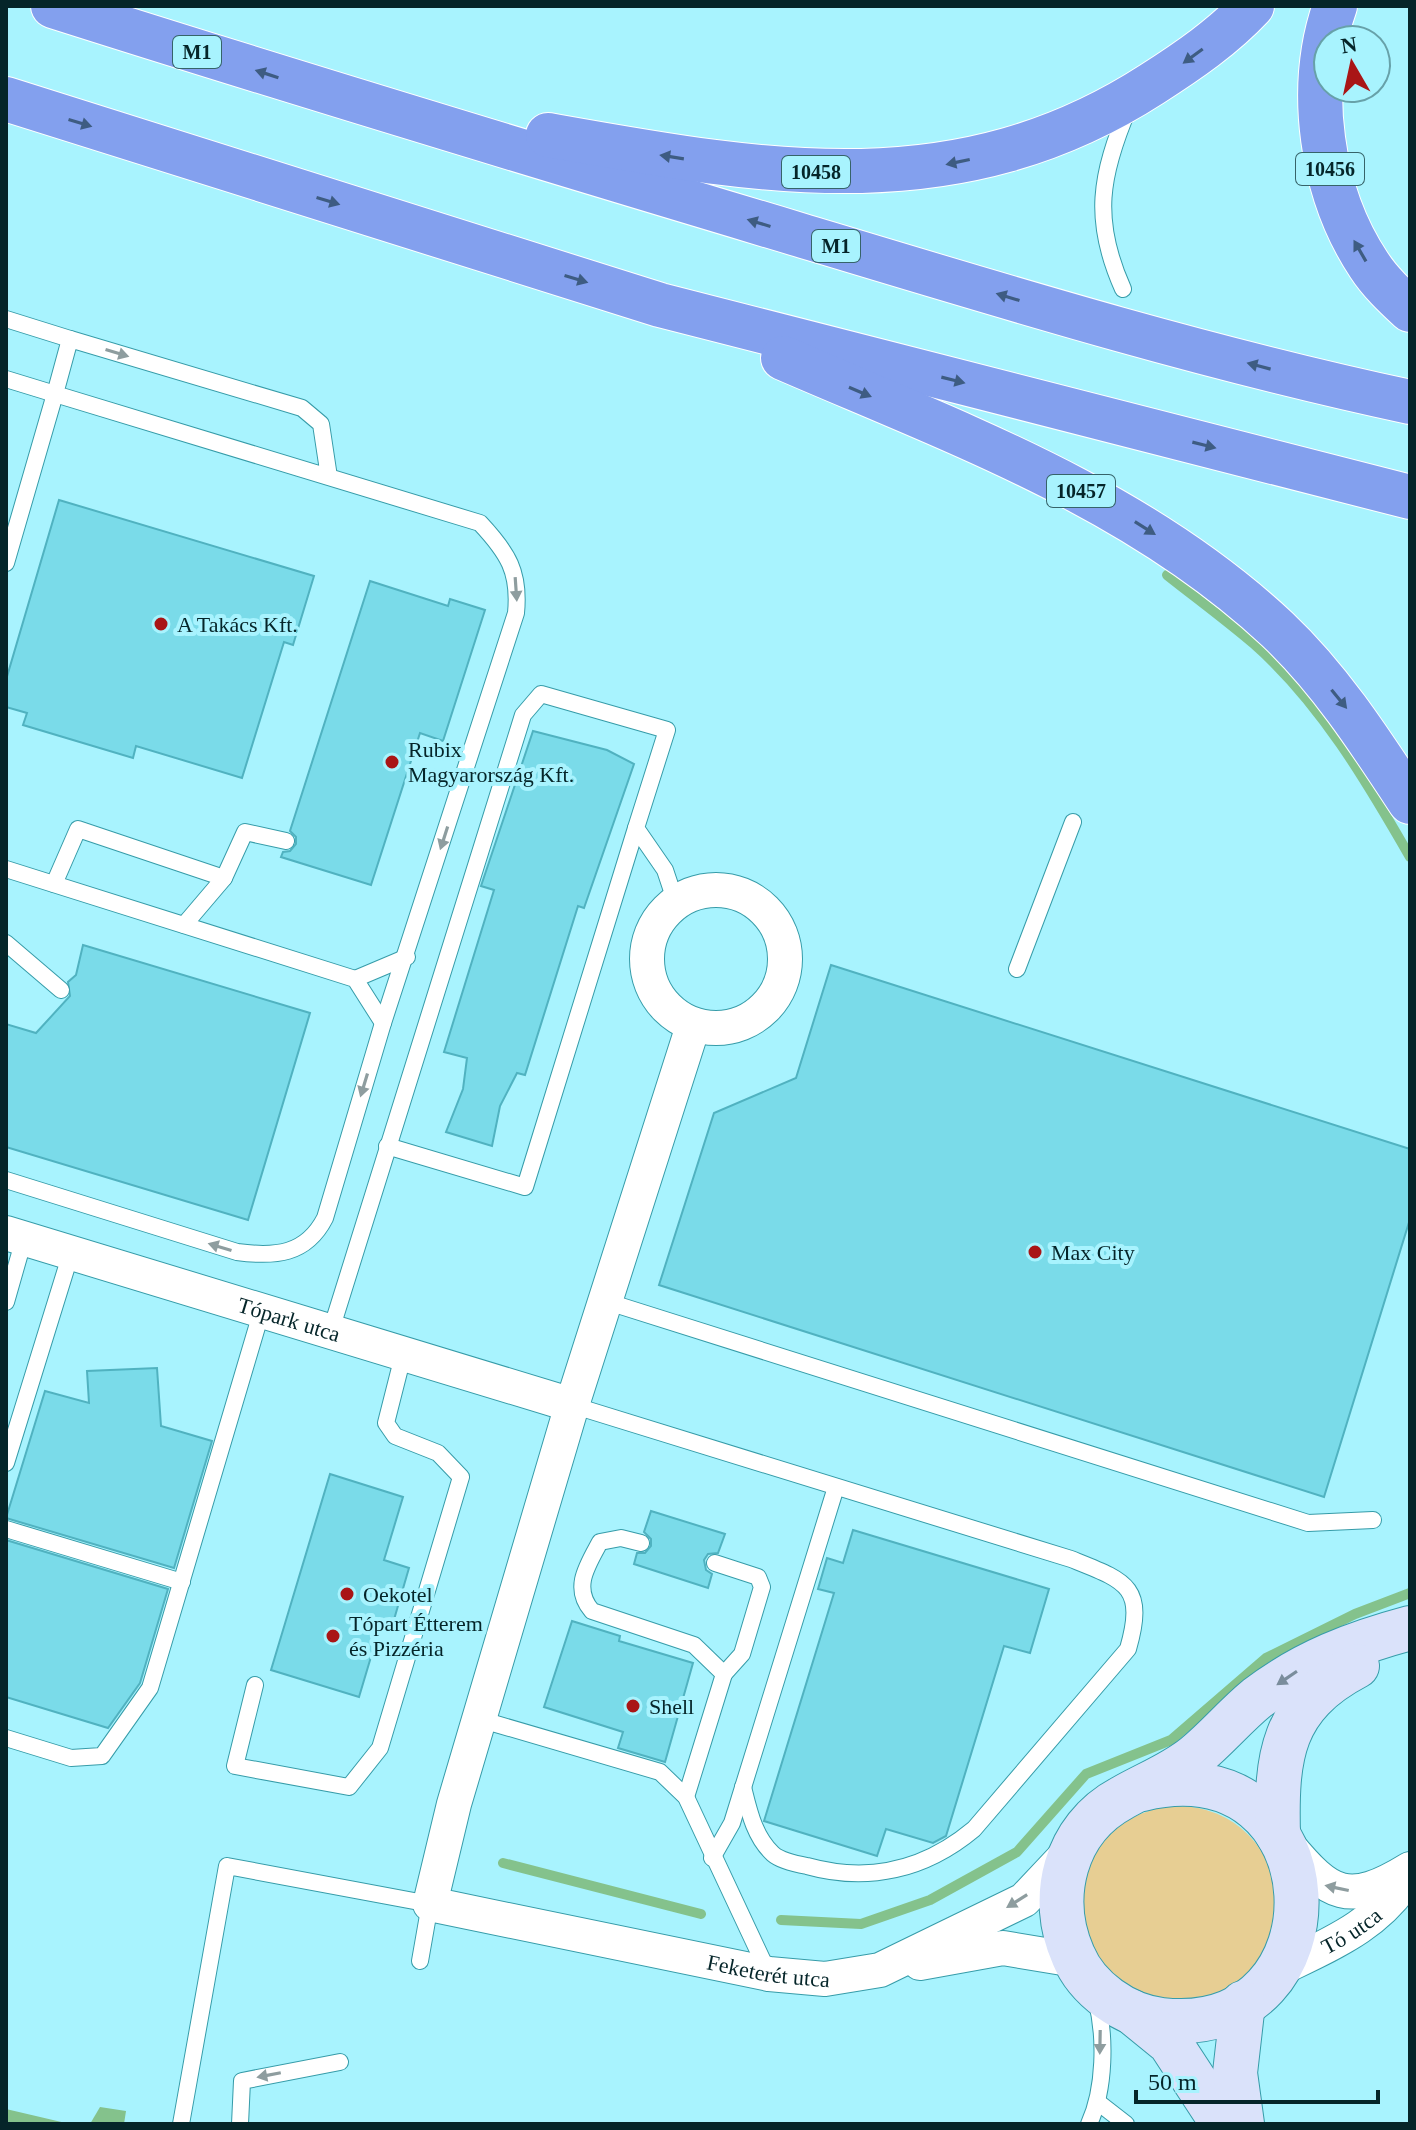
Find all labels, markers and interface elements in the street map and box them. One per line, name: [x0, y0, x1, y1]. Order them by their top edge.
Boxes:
north arrow: [1312, 24, 1392, 104]
text: N: [1339, 31, 1359, 58]
road number: M1: [173, 36, 221, 68]
one-way arrow: [1182, 48, 1203, 63]
one-way arrow: [254, 67, 278, 80]
one-way arrow: [69, 117, 93, 130]
one-way arrow: [659, 150, 684, 162]
road number: 10456: [1296, 153, 1364, 185]
road number: 10458: [782, 156, 850, 188]
one-way arrow: [945, 156, 970, 169]
one-way arrow: [317, 195, 341, 208]
one-way arrow: [746, 216, 770, 229]
road number: M1: [812, 230, 860, 262]
one-way arrow: [1353, 240, 1367, 262]
one-way arrow: [565, 273, 589, 285]
one-way arrow: [995, 291, 1019, 303]
one-way arrow: [105, 347, 129, 360]
one-way arrow: [1246, 359, 1270, 372]
one-way arrow: [940, 374, 965, 386]
one-way arrow: [848, 385, 872, 398]
one-way arrow: [1192, 439, 1217, 451]
road number: 10457: [1047, 475, 1115, 507]
one-way arrow: [1134, 521, 1155, 536]
one-way arrow: [510, 577, 523, 602]
place label: A Takács Kft.: [177, 612, 298, 637]
marker: A Takács Kft.: [152, 615, 170, 633]
one-way arrow: [1330, 689, 1346, 709]
place label: Rubix Magyarország Kft.: [408, 737, 574, 787]
marker: Rubix Magyarország Kft.: [383, 753, 401, 771]
one-way arrow: [437, 826, 450, 850]
one-way arrow: [357, 1074, 370, 1098]
one-way arrow: [207, 1240, 231, 1253]
place label: Max City: [1051, 1240, 1135, 1265]
marker: Max City: [1026, 1243, 1044, 1261]
street label: Tópark utca: [235, 1292, 344, 1346]
place label: Oekotel: [363, 1582, 433, 1607]
marker: Oekotel: [338, 1585, 356, 1603]
place label: Tópart Étterem és Pizzéria: [349, 1611, 483, 1661]
marker: Tópart Étterem és Pizzéria: [324, 1627, 342, 1645]
one-way arrow: [1276, 1670, 1297, 1685]
place label: Shell: [649, 1694, 694, 1719]
marker: Shell: [624, 1697, 642, 1715]
one-way arrow: [1325, 1881, 1350, 1894]
one-way arrow: [1006, 1894, 1028, 1908]
street label: Tó utca: [1317, 1902, 1387, 1959]
street label: Feketerét utca: [705, 1949, 831, 1992]
one-way arrow: [1094, 2030, 1107, 2055]
scale bar: [1136, 2054, 1378, 2104]
text: 50 m: [1148, 2069, 1197, 2095]
one-way arrow: [257, 2070, 282, 2082]

